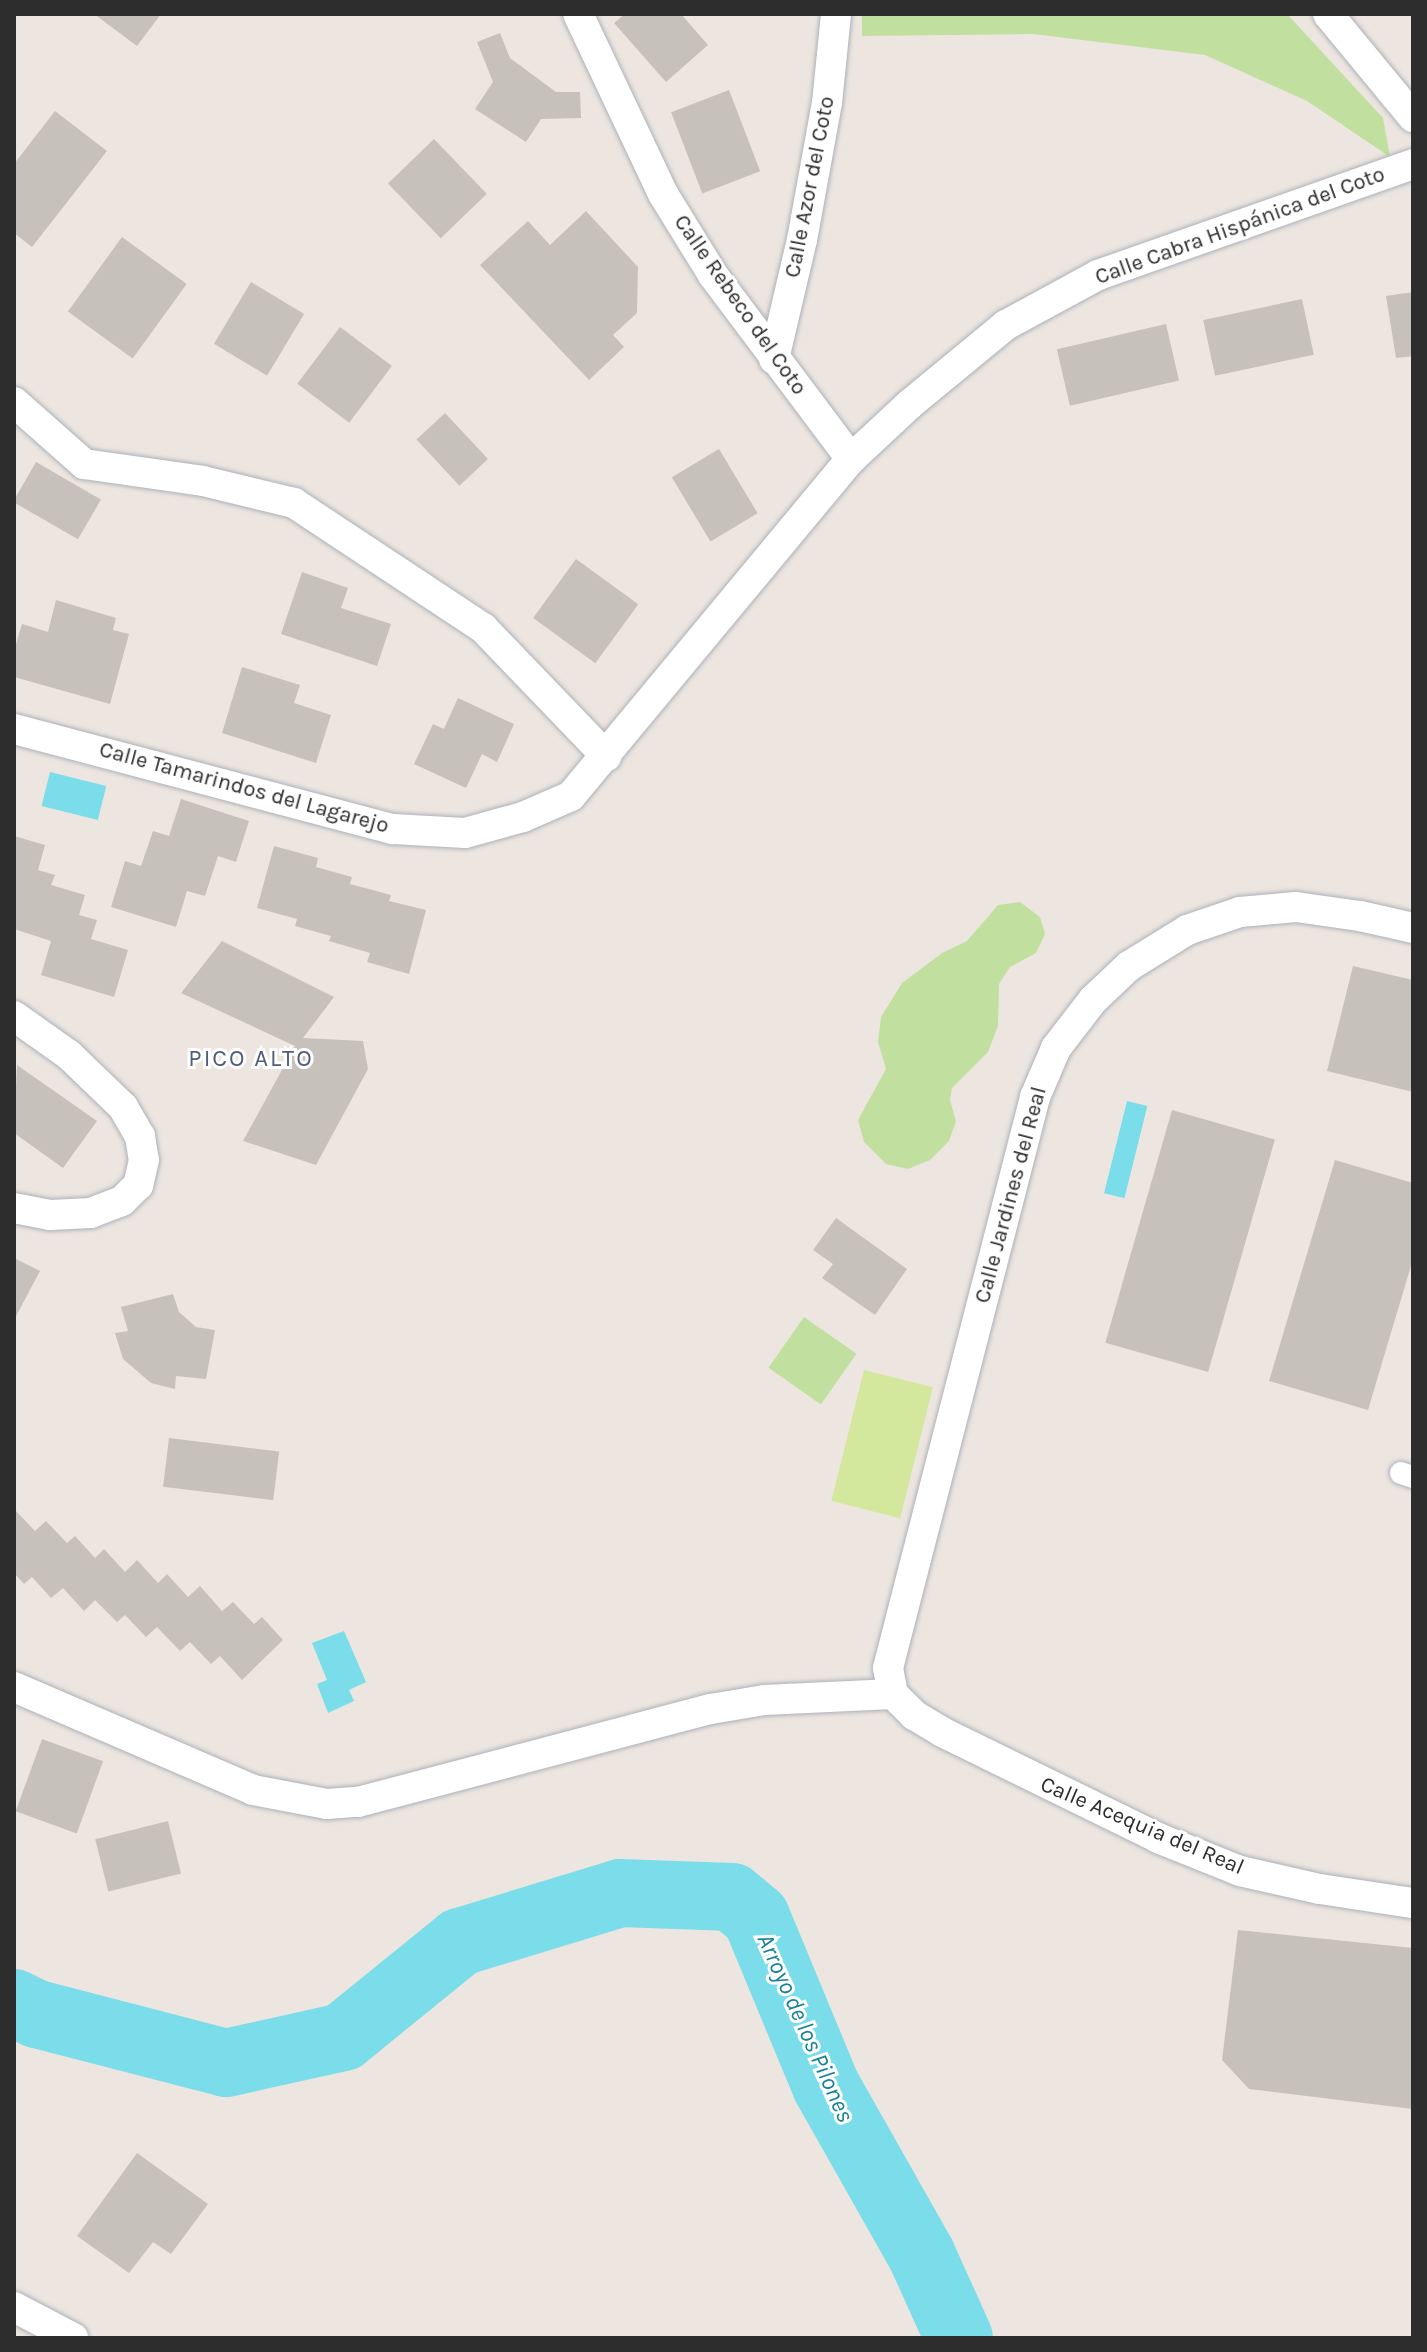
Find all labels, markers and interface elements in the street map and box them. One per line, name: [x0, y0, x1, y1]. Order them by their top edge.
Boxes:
street label: Calle Azor del Coto: [779, 94, 841, 280]
street label: Calle Cabra Hispánica del Coto: [1092, 161, 1388, 291]
street label: Calle Rebeco del Coto: [668, 210, 812, 400]
street label: Calle Tamarindos del Lagarejo: [96, 737, 392, 839]
district label: PICO ALTO: [188, 1045, 314, 1073]
street label: Calle Jardines del Real: [969, 1084, 1053, 1306]
street label: Calle Acequia del Real: [1036, 1771, 1248, 1881]
water label: Arroyo de los Pilones: [751, 1929, 859, 2127]

